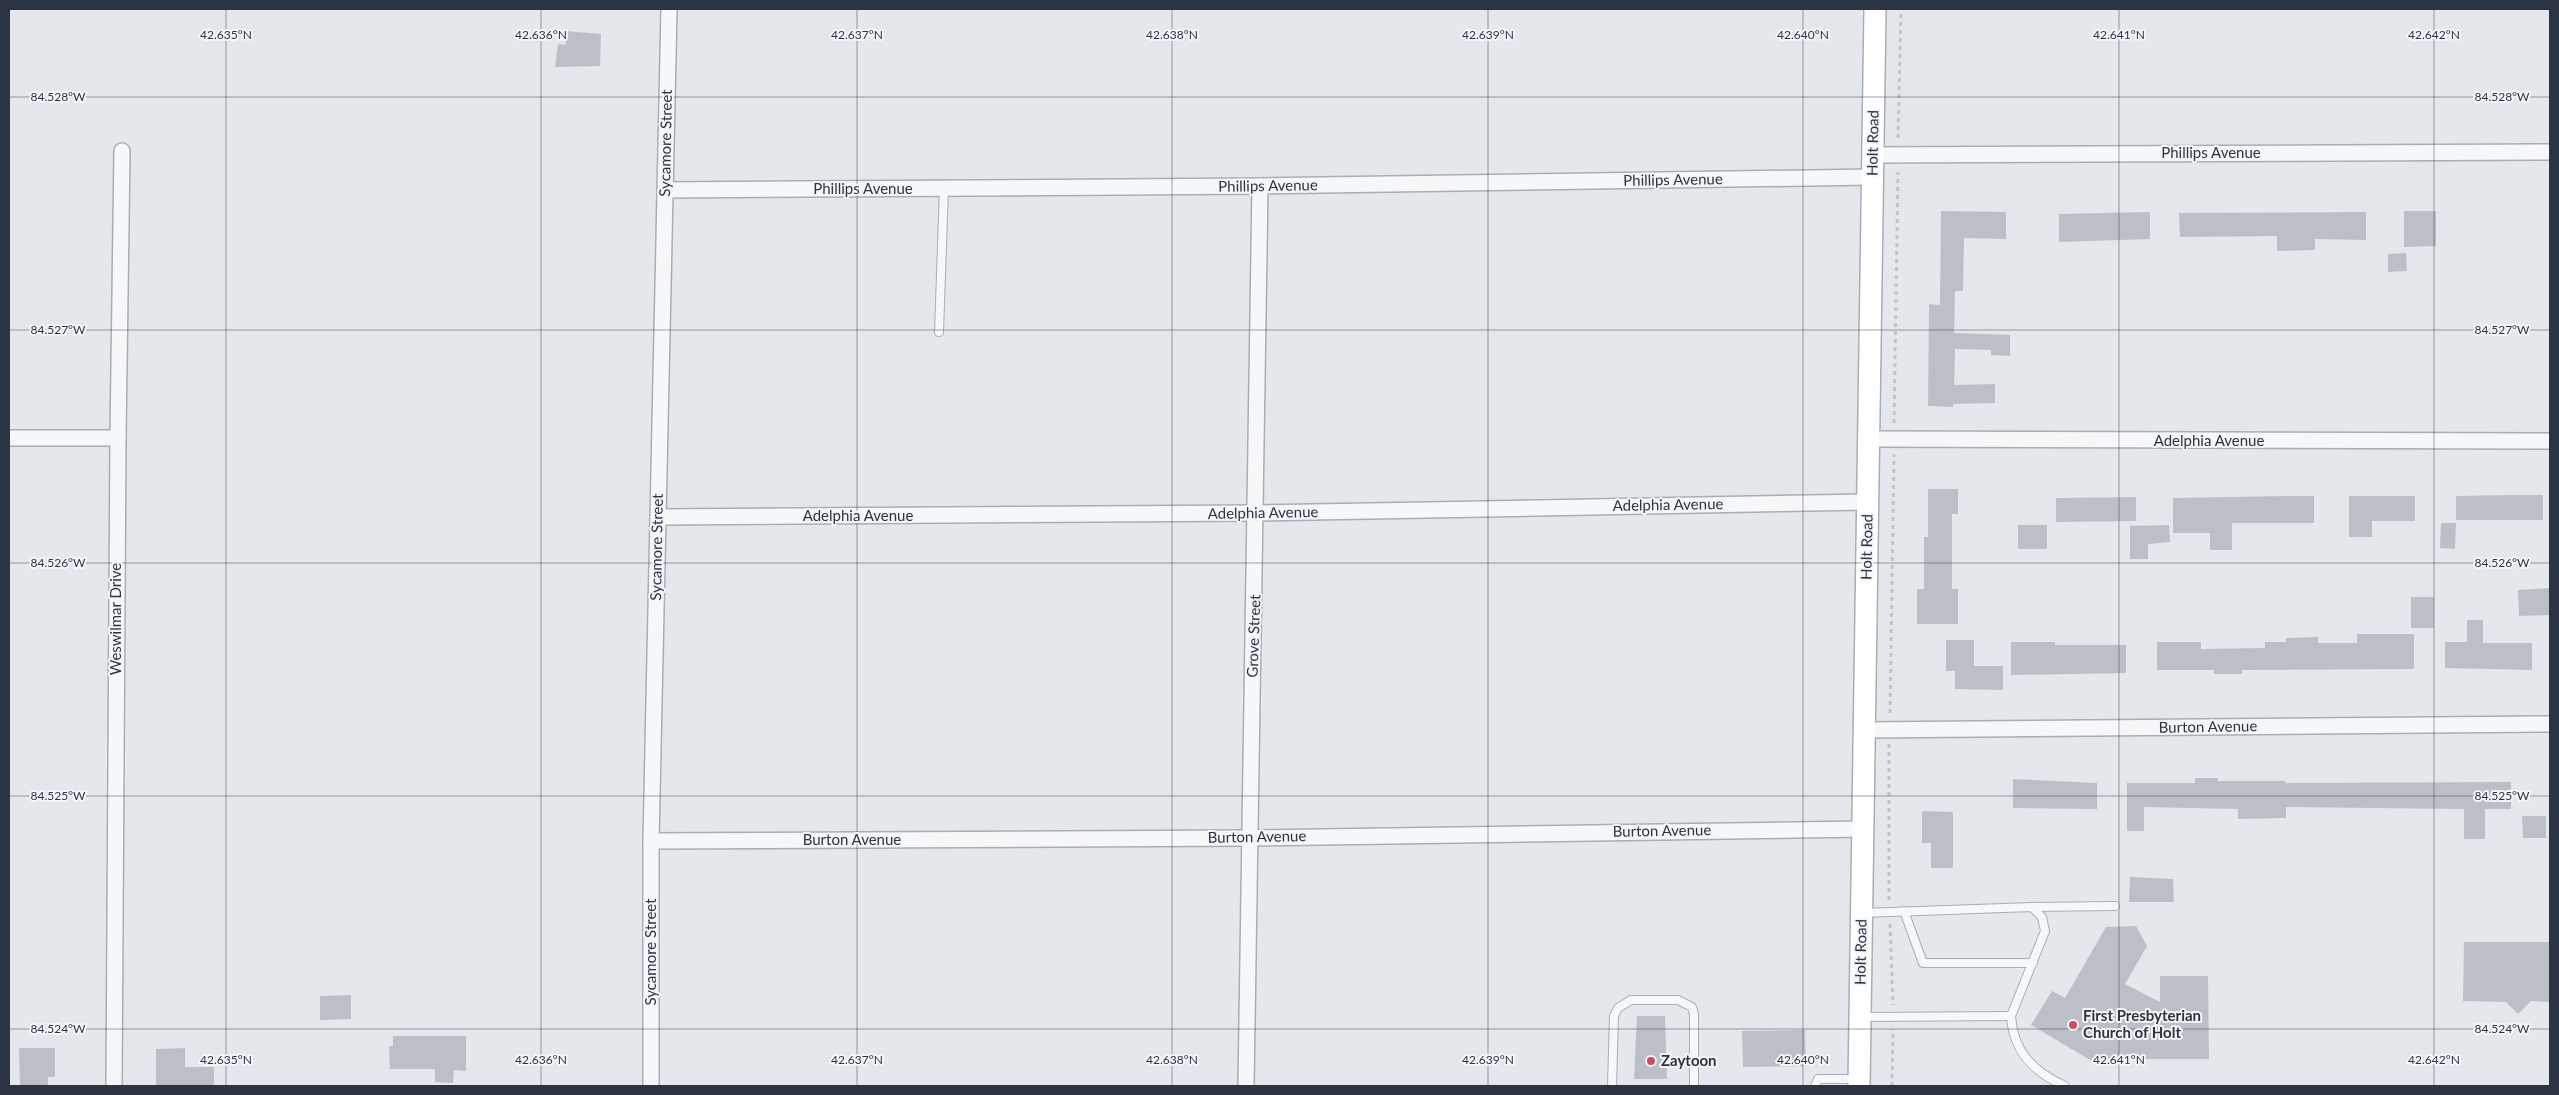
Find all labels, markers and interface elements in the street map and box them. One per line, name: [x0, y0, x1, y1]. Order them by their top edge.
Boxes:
text: 42.635°N: [200, 27, 252, 42]
text: 42.636°N: [515, 27, 567, 42]
text: 42.637°N: [831, 27, 883, 42]
text: 42.638°N: [1146, 27, 1198, 42]
text: 42.639°N: [1462, 27, 1514, 42]
text: 42.640°N: [1777, 27, 1829, 42]
text: 42.641°N: [2093, 27, 2145, 42]
text: 42.642°N: [2408, 27, 2460, 42]
text: 84.528°W: [30, 89, 86, 104]
street label: Sycamore Street: [655, 89, 675, 197]
text: 84.528°W: [2474, 89, 2530, 104]
street label: Holt Road: [1862, 110, 1882, 176]
street label: Phillips Avenue: [2161, 143, 2261, 161]
street label: Phillips Avenue: [1623, 169, 1723, 189]
street label: Phillips Avenue: [1218, 175, 1318, 195]
street label: Phillips Avenue: [813, 179, 913, 197]
text: 84.527°W: [30, 322, 86, 337]
text: 84.527°W: [2474, 322, 2530, 337]
street label: Adelphia Avenue: [2154, 431, 2264, 449]
street label: Sycamore Street: [646, 493, 666, 601]
street label: Adelphia Avenue: [1612, 494, 1724, 514]
street label: Adelphia Avenue: [1207, 502, 1319, 522]
street label: Adelphia Avenue: [803, 506, 913, 524]
street label: Holt Road: [1856, 514, 1876, 580]
text: 84.526°W: [30, 555, 86, 570]
text: 84.526°W: [2474, 555, 2530, 570]
street label: Weswilmar Drive: [106, 563, 124, 675]
street label: Grove Street: [1243, 594, 1263, 678]
street label: Burton Avenue: [2159, 716, 2257, 736]
text: 84.525°W: [30, 788, 86, 803]
text: 84.525°W: [2474, 788, 2530, 803]
street label: Burton Avenue: [1613, 820, 1711, 840]
street label: Burton Avenue: [1208, 826, 1306, 846]
street label: Burton Avenue: [803, 830, 901, 848]
street label: Sycamore Street: [641, 898, 659, 1006]
street label: Holt Road: [1850, 919, 1870, 985]
place label: First Presbyterian Church of Holt: [2083, 1006, 2201, 1041]
marker: First Presbyterian Church of Holt: [2067, 1019, 2079, 1031]
text: 84.524°W: [30, 1021, 86, 1036]
text: 84.524°W: [2474, 1021, 2530, 1036]
place label: Zaytoon: [1661, 1051, 1717, 1069]
text: 42.635°N: [200, 1052, 252, 1067]
text: 42.636°N: [515, 1052, 567, 1067]
text: 42.637°N: [831, 1052, 883, 1067]
text: 42.638°N: [1146, 1052, 1198, 1067]
text: 42.639°N: [1462, 1052, 1514, 1067]
text: 42.640°N: [1777, 1052, 1829, 1067]
text: 42.641°N: [2093, 1052, 2145, 1067]
text: 42.642°N: [2408, 1052, 2460, 1067]
marker: Zaytoon: [1645, 1055, 1657, 1067]

